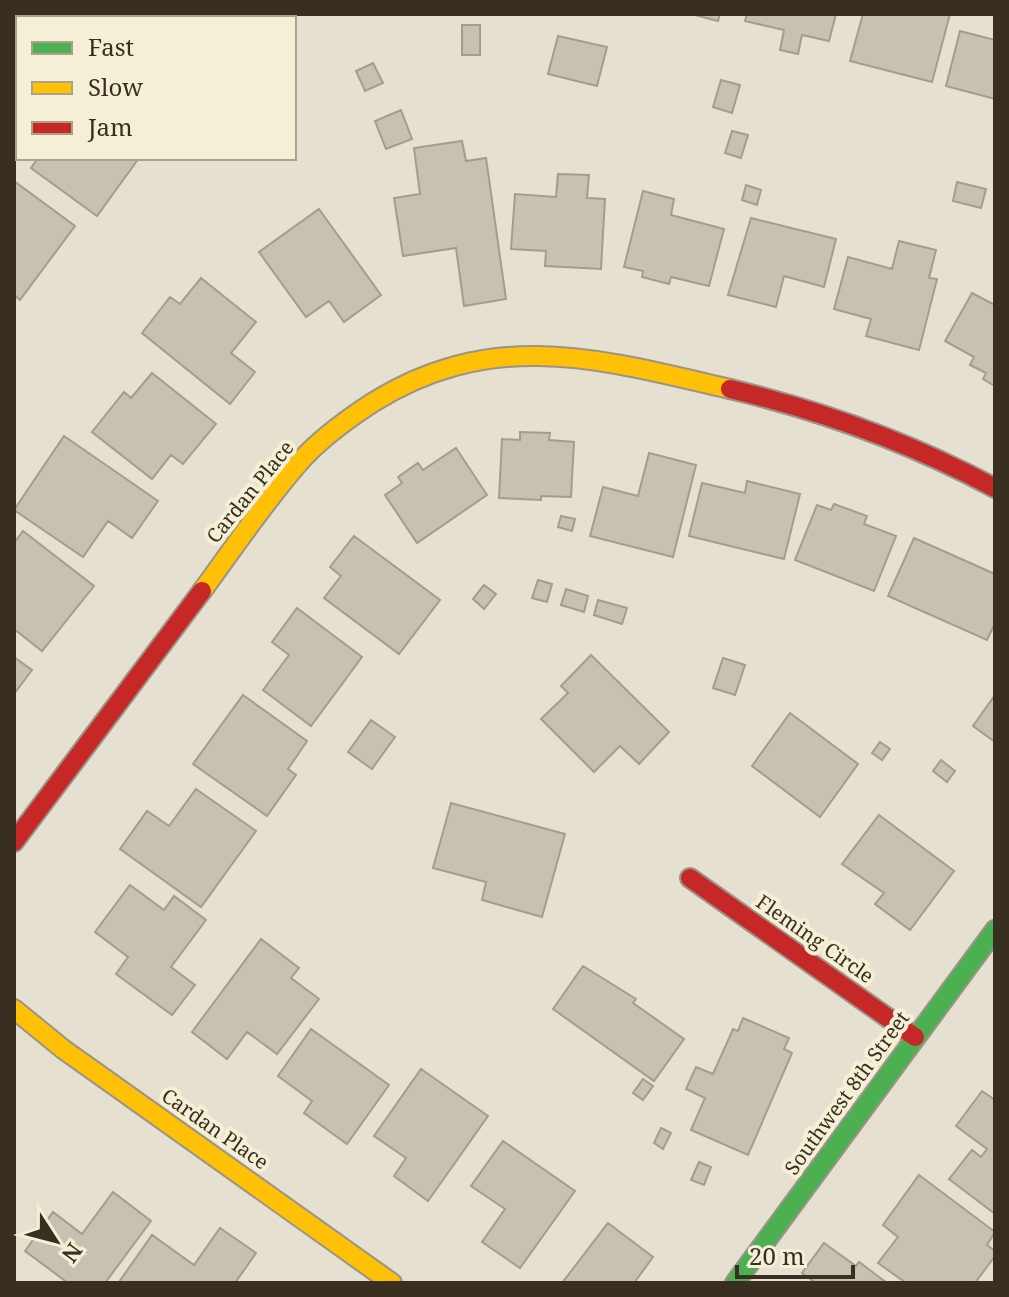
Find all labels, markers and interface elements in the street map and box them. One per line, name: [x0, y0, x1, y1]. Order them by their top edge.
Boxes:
legend: [16, 16, 296, 160]
text: Fast: [88, 30, 134, 63]
text: Slow: [88, 70, 143, 103]
text: Jam: [87, 110, 133, 143]
street label: Cardan Place: [200, 435, 299, 549]
street label: Fleming Circle: [751, 888, 879, 989]
street label: Southwest 8th Street: [778, 1005, 915, 1180]
street label: Cardan Place: [156, 1082, 274, 1175]
north arrow: [16, 1201, 96, 1281]
scale bar: [737, 1229, 853, 1279]
text: N: [56, 1238, 90, 1269]
text: 20 m: [749, 1239, 805, 1272]

